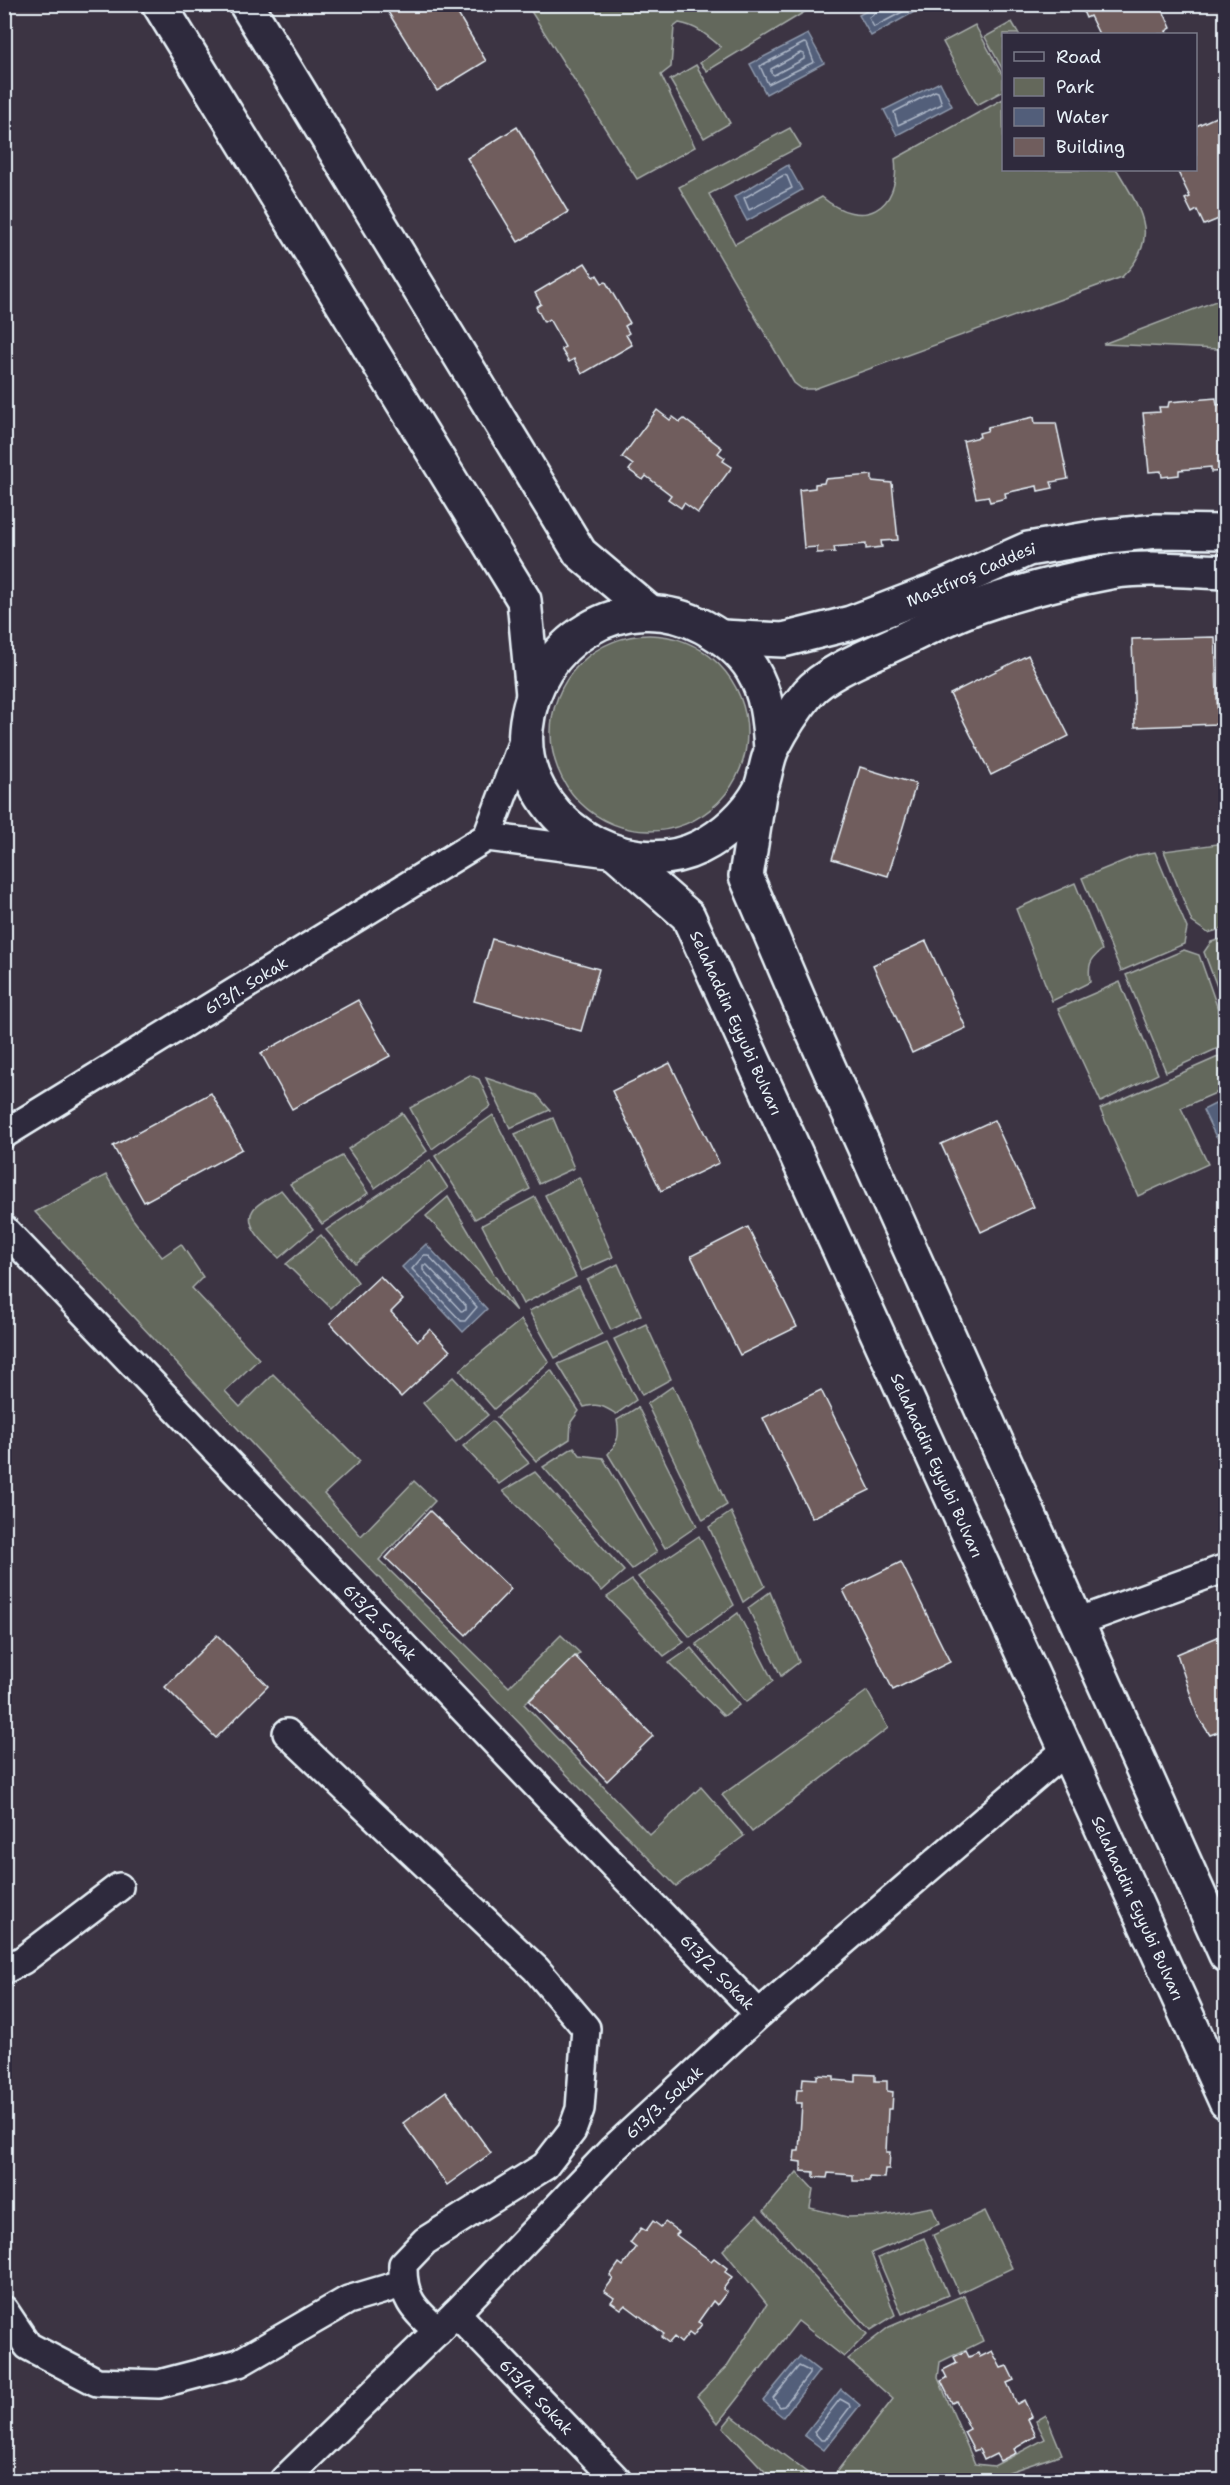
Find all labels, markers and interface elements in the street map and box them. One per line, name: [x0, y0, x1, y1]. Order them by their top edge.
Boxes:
legend: [1002, 33, 1197, 171]
text: Road: [1056, 45, 1101, 69]
text: Park: [1056, 75, 1095, 99]
text: Water: [1056, 105, 1109, 129]
text: Building: [1056, 135, 1125, 159]
street label: Mastfıroş Caddesi: [903, 538, 1037, 612]
street label: Selahaddin Eyyubi Bulvarı: [685, 927, 787, 1119]
street label: 613/1. Sokak: [201, 952, 292, 1019]
street label: Selahaddin Eyyubi Bulvarı: [886, 1370, 988, 1561]
street label: 613/2. Sokak: [338, 1579, 421, 1665]
street label: Selahaddin Eyyubi Bulvarı: [1087, 1813, 1189, 2004]
street label: 613/2. Sokak: [675, 1930, 759, 2015]
street label: 613/3. Sokak: [621, 2061, 707, 2144]
street label: 613/4. Sokak: [495, 2354, 578, 2439]

